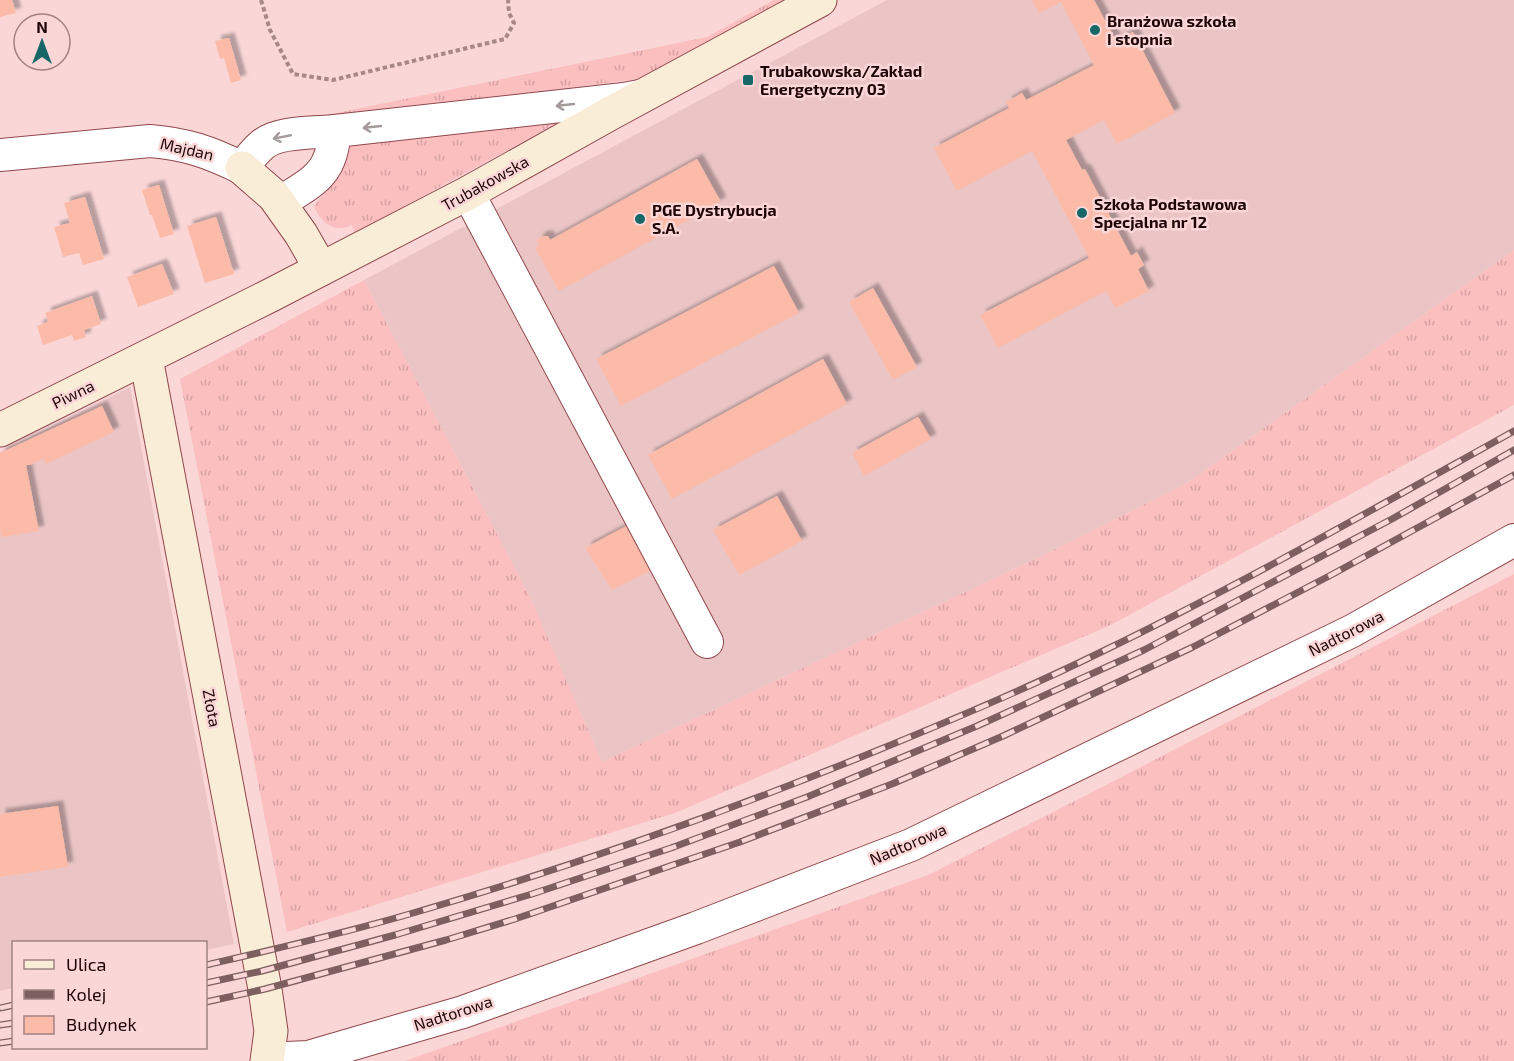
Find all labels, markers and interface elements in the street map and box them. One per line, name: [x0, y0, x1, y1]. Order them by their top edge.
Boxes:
place label: Branżowa szkoła I stopnia: [1107, 11, 1236, 48]
north arrow: [12, 12, 72, 72]
text: N: [36, 17, 48, 36]
marker: Branżowa szkoła I stopnia: [1088, 23, 1102, 37]
place label: Trubakowska/Zakład Energetyczny 03: [760, 61, 922, 99]
marker: Trubakowska/Zakład Energetyczny 03: [741, 73, 755, 87]
one-way arrow: [556, 100, 576, 111]
one-way arrow: [362, 121, 382, 132]
one-way arrow: [273, 132, 293, 143]
street label: Majdan: [158, 133, 216, 165]
street label: Trubakowska: [438, 151, 532, 214]
place label: Szkoła Podstawowa Specjalna nr 12: [1094, 194, 1247, 231]
place label: PGE Dystrybucja S.A.: [652, 200, 777, 237]
marker: Szkoła Podstawowa Specjalna nr 12: [1075, 206, 1089, 220]
marker: PGE Dystrybucja S.A.: [633, 212, 647, 226]
street label: Piwna: [49, 375, 97, 412]
street label: Nadtorowa: [1305, 606, 1386, 660]
street label: Złota: [200, 687, 225, 728]
street label: Nadtorowa: [867, 819, 949, 868]
legend: [12, 941, 207, 1049]
text: Ulica: [66, 953, 106, 975]
text: Kolej: [66, 983, 106, 1005]
street label: Nadtorowa: [411, 991, 495, 1034]
text: Budynek: [66, 1013, 137, 1035]

